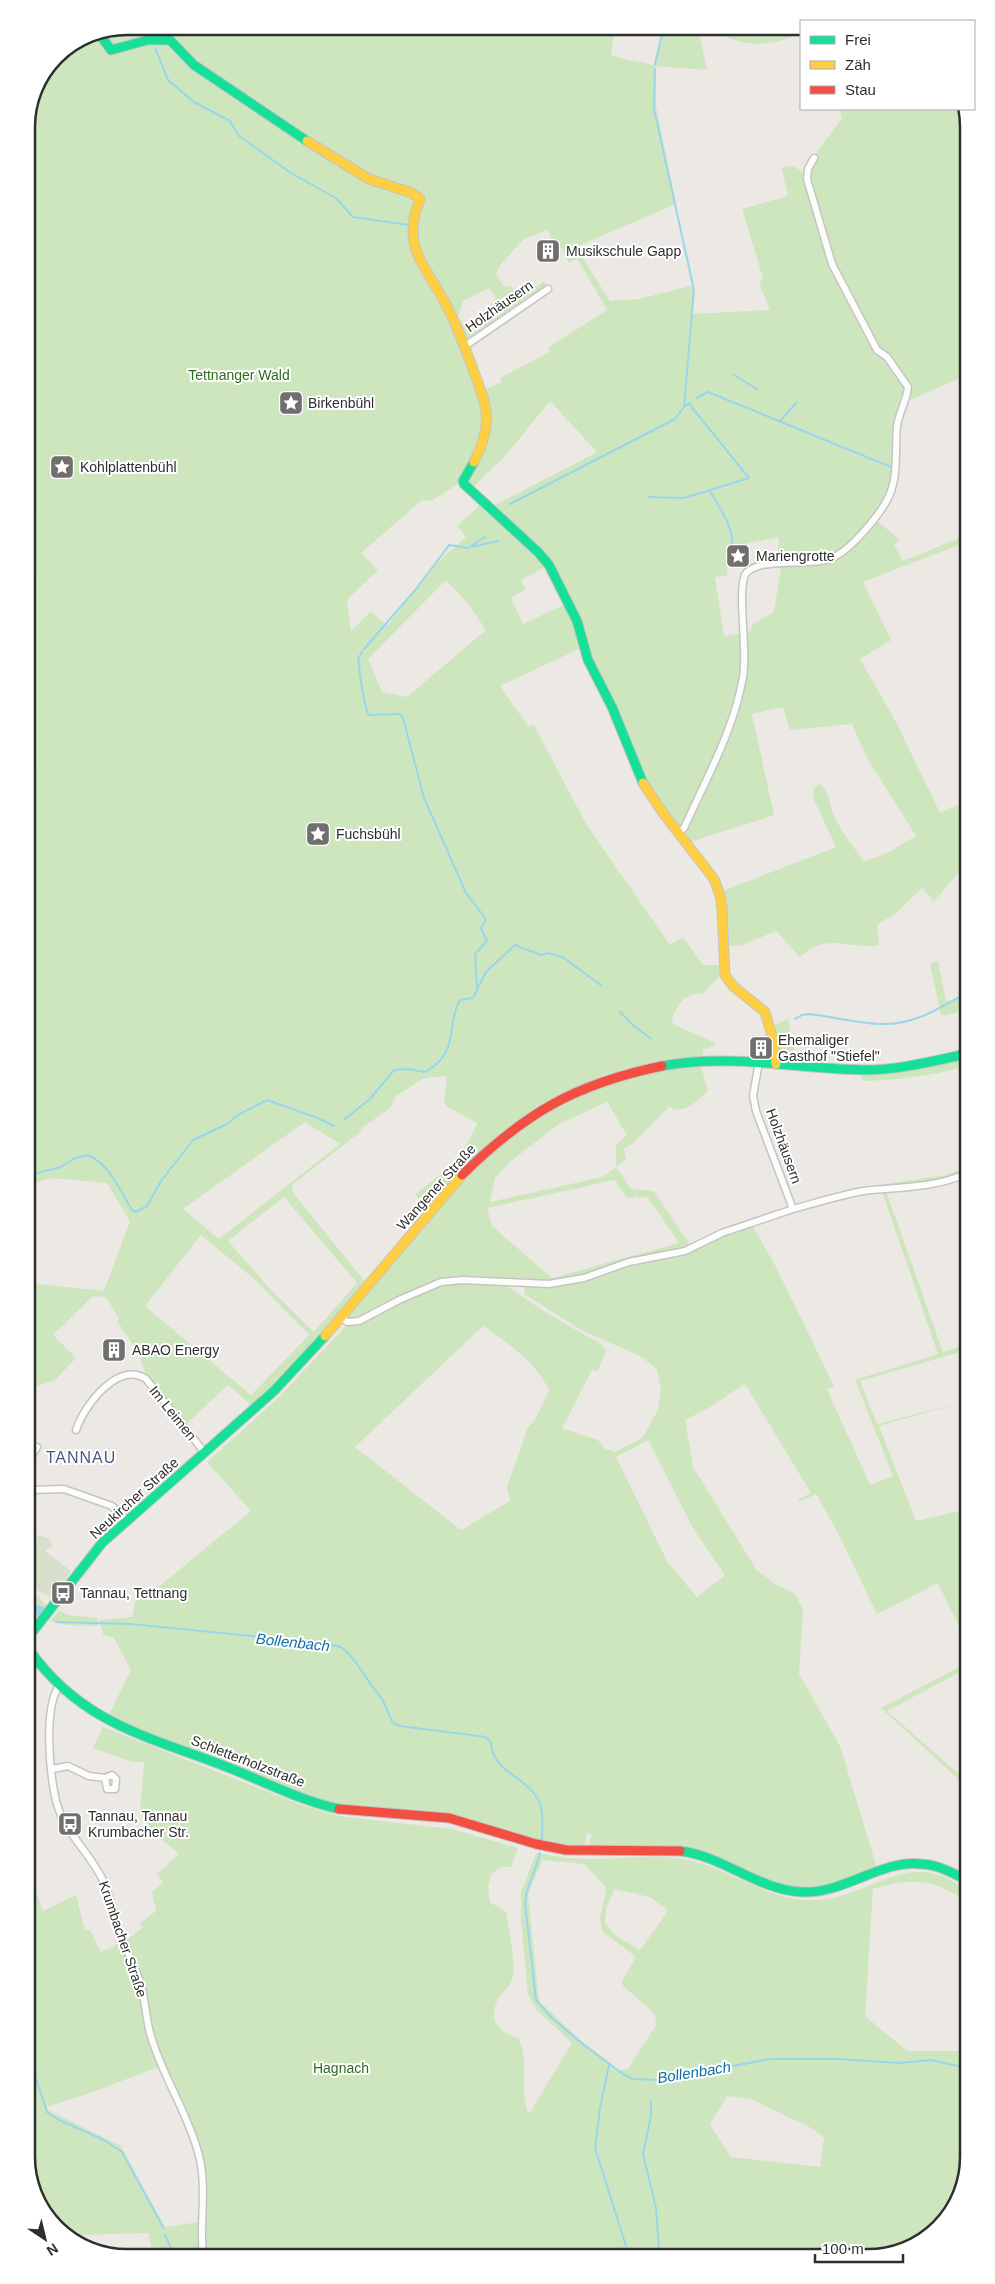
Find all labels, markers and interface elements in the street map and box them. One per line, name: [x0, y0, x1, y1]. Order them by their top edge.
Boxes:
legend: [800, 20, 975, 110]
text: Frei: [845, 31, 871, 48]
text: Zäh: [845, 56, 871, 73]
text: Stau: [845, 81, 876, 98]
building icon: Musikschule Gapp: [535, 238, 561, 264]
place label: Musikschule Gapp: [566, 243, 681, 259]
street label: Holzhäusern: [462, 277, 536, 335]
park label: Tettnanger Wald: [188, 367, 290, 383]
place icon: Birkenbühl: [278, 390, 304, 416]
place label: Birkenbühl: [308, 395, 374, 411]
place icon: Kohlplattenbühl: [49, 454, 75, 480]
place label: Kohlplattenbühl: [80, 459, 177, 475]
place icon: Mariengrotte: [725, 543, 751, 569]
place label: Mariengrotte: [756, 548, 835, 564]
place icon: Fuchsbühl: [305, 821, 331, 847]
place label: Fuchsbühl: [336, 826, 401, 842]
place label: Ehemaliger Gasthof "Stiefel": [778, 1032, 880, 1064]
building icon: Ehemaliger Gasthof "Stiefel": [748, 1035, 774, 1061]
street label: Holzhäusern: [763, 1106, 805, 1186]
street label: Wangener Straße: [393, 1141, 479, 1233]
building icon: ABAO Energy: [101, 1337, 127, 1363]
place label: ABAO Energy: [132, 1342, 219, 1358]
street label: Im Leimen: [146, 1383, 200, 1443]
district label: TANNAU: [46, 1449, 116, 1466]
street label: Neukircher Straße: [86, 1454, 182, 1542]
bus stop icon: Tannau, Tettnang: [50, 1580, 76, 1606]
place label: Tannau, Tettnang: [80, 1585, 187, 1601]
water label: Bollenbach: [255, 1630, 331, 1654]
street label: Schletterholzstraße: [189, 1732, 307, 1790]
place label: Tannau, Tannau Krumbacher Str.: [88, 1808, 189, 1840]
bus stop icon: Tannau, Tannau Krumbacher Str.: [57, 1811, 83, 1837]
street label: Krumbacher Straße: [96, 1879, 151, 2000]
water label: Bollenbach: [656, 2058, 732, 2086]
park label: Hagnach: [313, 2060, 369, 2076]
north arrow: [20, 2214, 70, 2264]
scale bar: [815, 2232, 902, 2264]
text: N: [44, 2240, 61, 2259]
text: 100 m: [822, 2240, 864, 2257]

